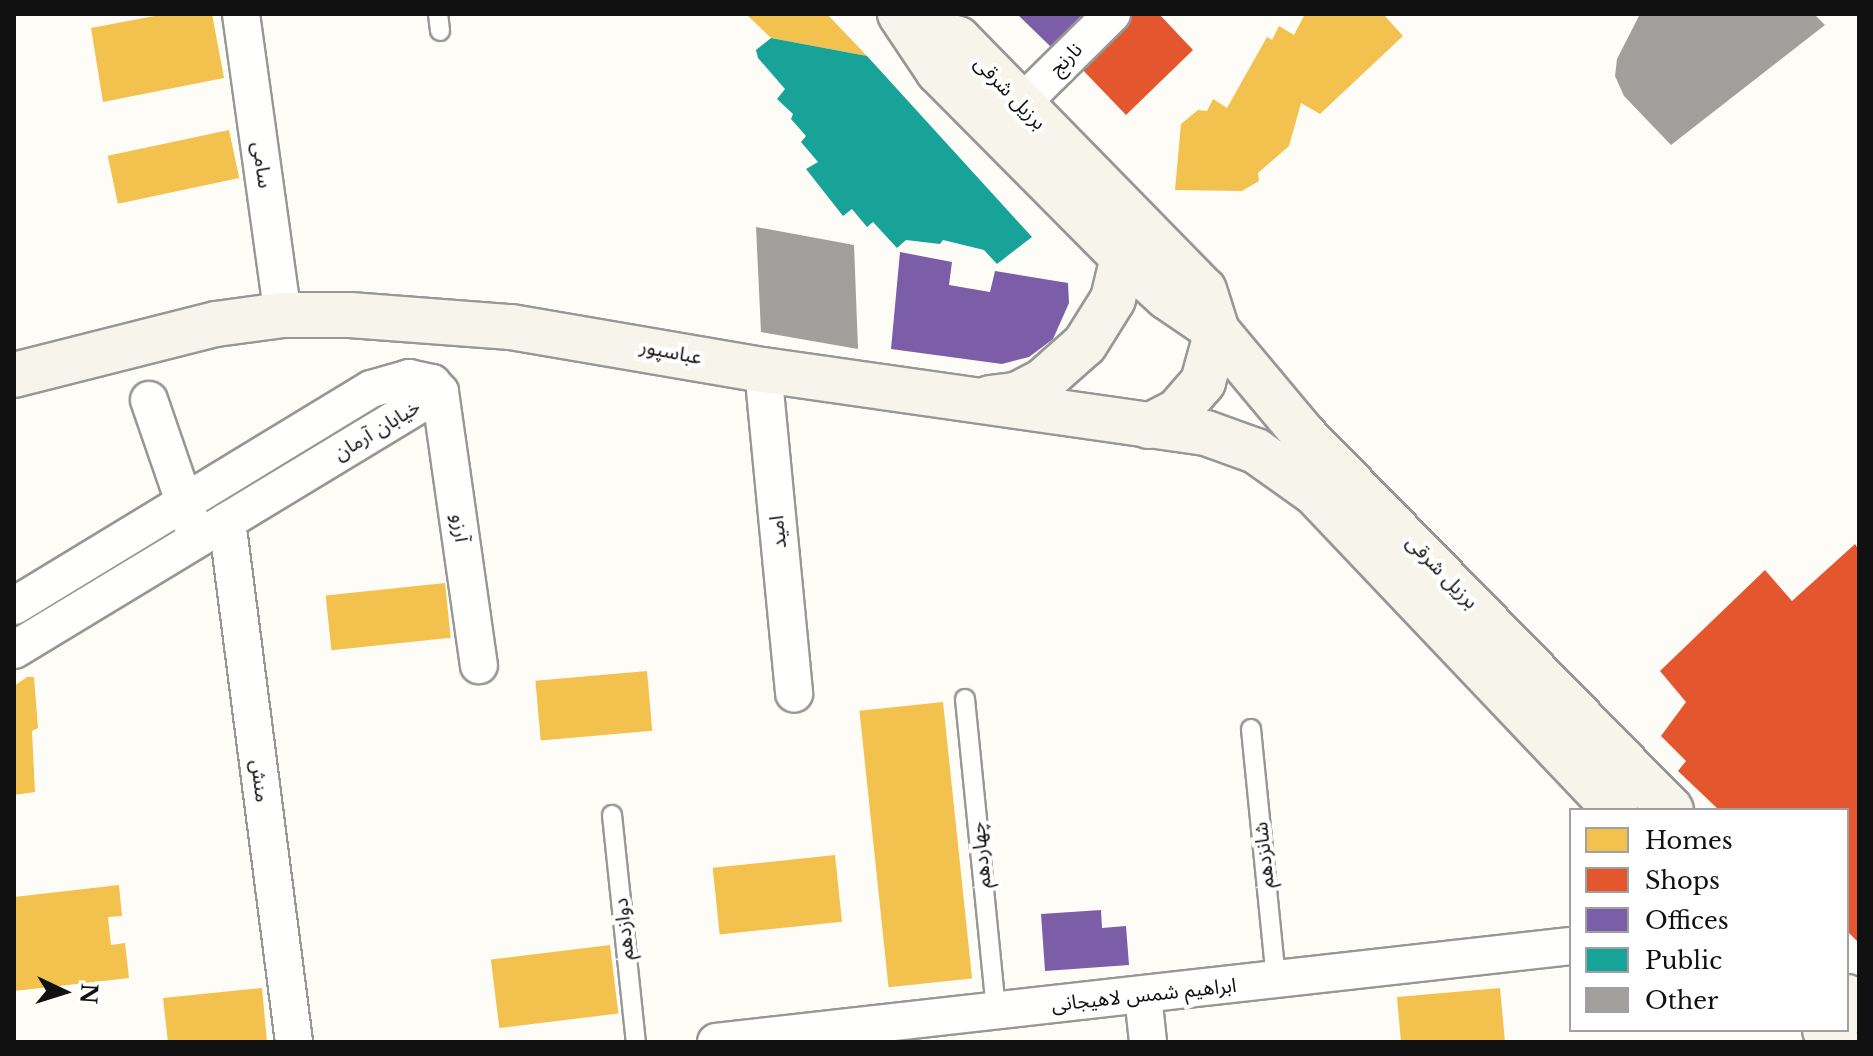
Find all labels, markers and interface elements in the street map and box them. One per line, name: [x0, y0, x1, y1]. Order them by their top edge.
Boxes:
street label: نارنج: [1045, 38, 1087, 80]
street label: برزیل شرقی: [969, 51, 1051, 135]
street label: سامی: [247, 140, 277, 190]
street label: عباسپور: [638, 334, 704, 370]
street label: خیابان آرمان: [329, 395, 425, 465]
street label: آرزو: [446, 512, 474, 544]
street label: امید: [764, 514, 792, 550]
street label: برزیل شرقی: [1401, 530, 1483, 614]
street label: منش: [245, 758, 275, 804]
legend: [1569, 808, 1849, 1032]
street label: چهاردهم: [966, 821, 996, 889]
street label: شانزدهم: [1249, 821, 1279, 889]
text: Homes: [1645, 826, 1733, 855]
text: Shops: [1645, 866, 1720, 895]
street label: دوازدهم: [609, 897, 639, 961]
text: Offices: [1645, 906, 1729, 935]
text: Public: [1645, 946, 1722, 975]
north arrow: [24, 952, 104, 1032]
street label: ابراهیم شمس لاهیجانی: [1050, 973, 1238, 1017]
text: N: [74, 982, 103, 1005]
text: Other: [1645, 986, 1719, 1015]

